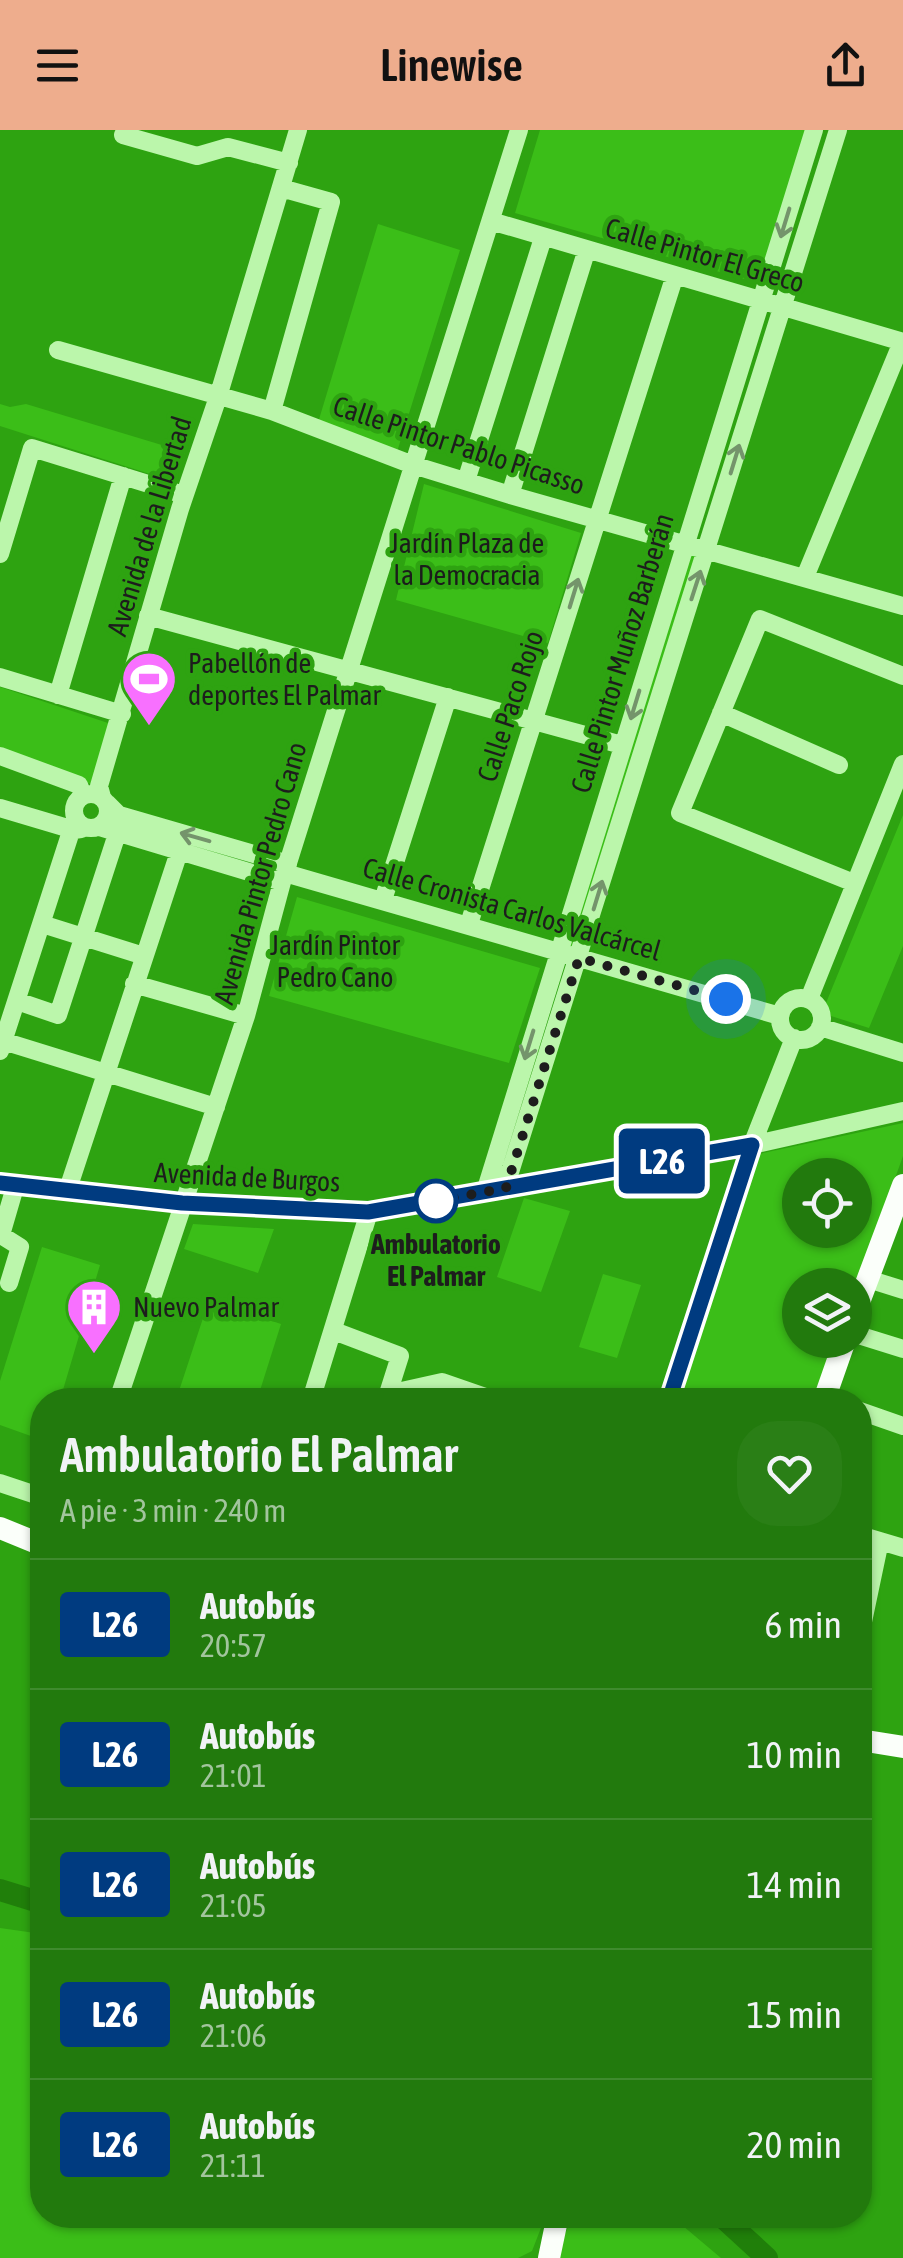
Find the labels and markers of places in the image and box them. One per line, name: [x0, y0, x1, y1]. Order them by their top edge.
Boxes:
place label: Pabellón de deportes El Palmar: [188, 647, 382, 711]
sports icon: Pabellón de deportes El Palmar: [119, 649, 179, 728]
marker: Ambulatorio El Palmar: [415, 1180, 457, 1222]
place label: Ambulatorio El Palmar: [370, 1228, 501, 1292]
building icon: Nuevo Palmar: [64, 1277, 124, 1356]
place label: Nuevo Palmar: [133, 1291, 280, 1323]

